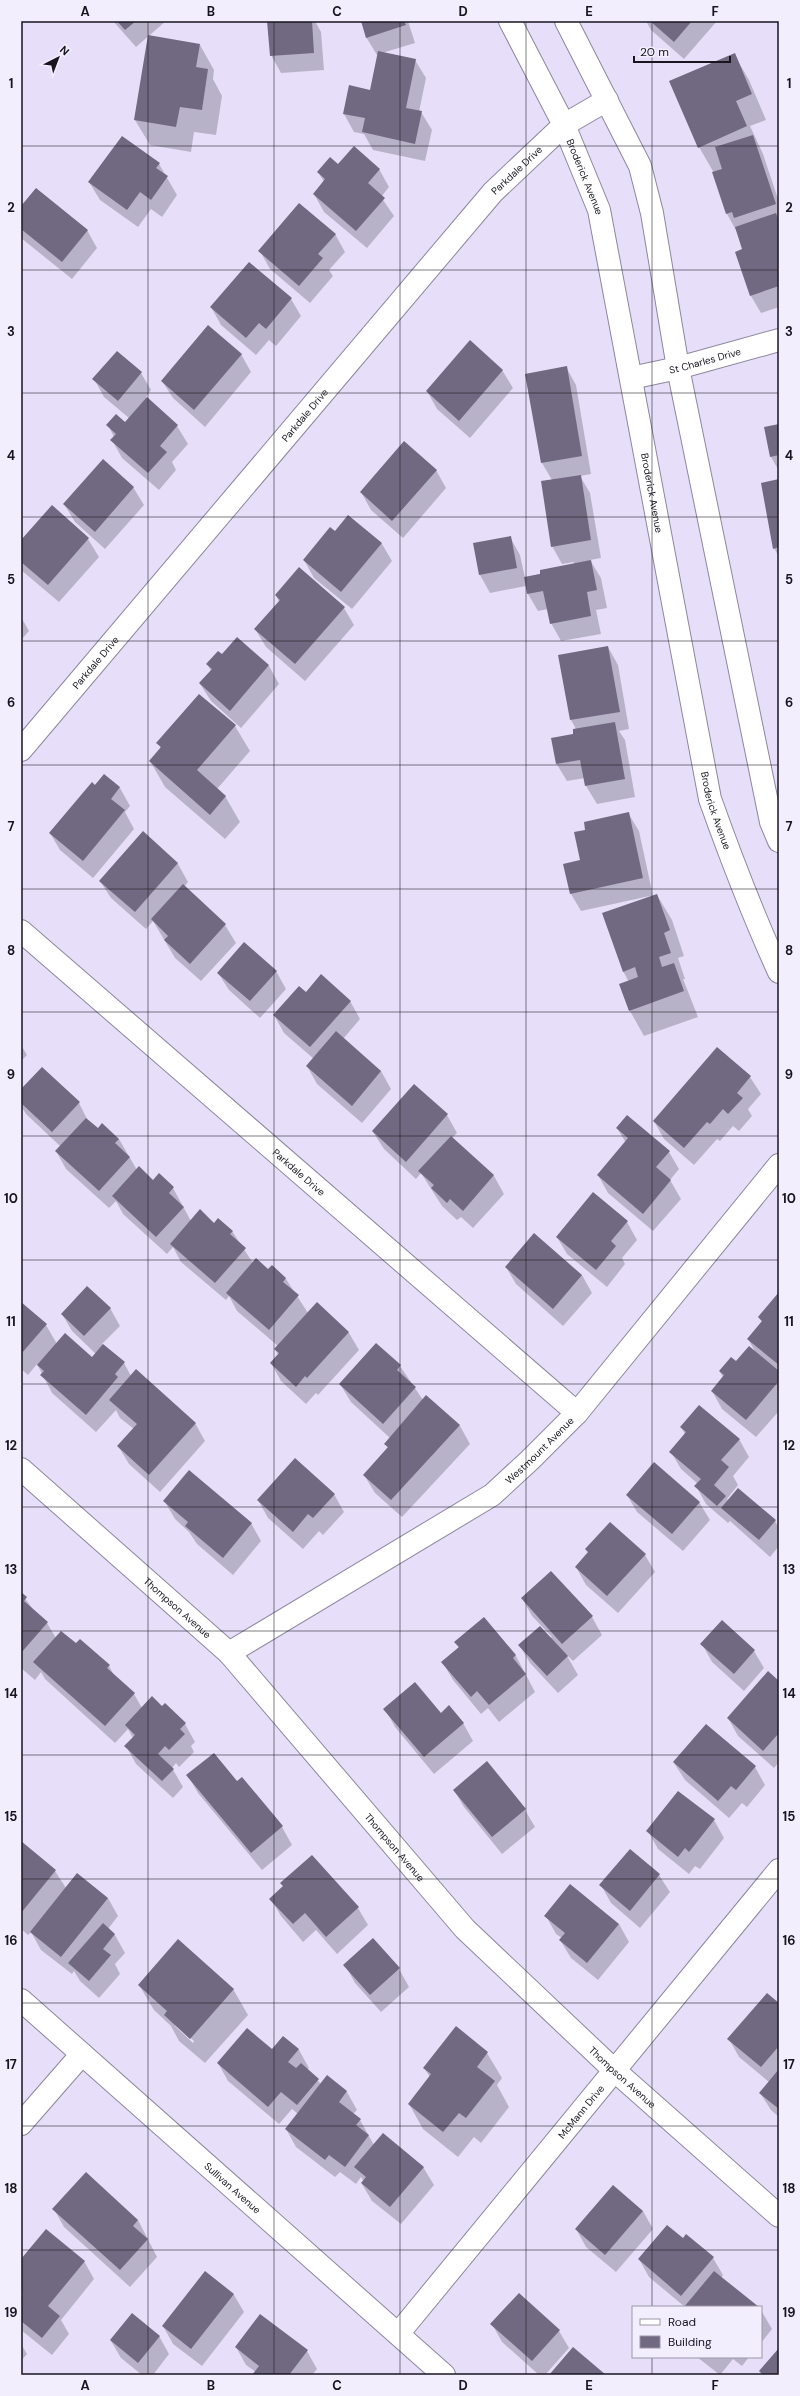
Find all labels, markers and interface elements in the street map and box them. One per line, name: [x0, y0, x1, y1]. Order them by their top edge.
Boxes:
text: A: [80, 3, 90, 20]
text: B: [207, 3, 215, 20]
text: C: [332, 3, 342, 20]
text: D: [458, 3, 468, 20]
text: E: [585, 3, 593, 20]
text: F: [711, 3, 719, 20]
north arrow: [38, 38, 78, 78]
scale bar: [634, 38, 730, 64]
text: N: [57, 43, 72, 58]
text: 20 m: [640, 44, 669, 60]
text: 1: [9, 75, 13, 92]
text: 1: [787, 75, 791, 92]
street label: Broderick Avenue: [564, 137, 606, 216]
street label: Parkdale Drive: [488, 143, 545, 197]
text: 2: [7, 199, 15, 216]
text: 2: [785, 199, 793, 216]
text: 3: [7, 323, 15, 340]
text: 3: [785, 323, 793, 340]
street label: St Charles Drive: [668, 344, 743, 376]
street label: Parkdale Drive: [278, 385, 331, 444]
text: 4: [7, 447, 15, 464]
text: 4: [785, 447, 793, 464]
street label: Broderick Avenue: [638, 452, 666, 534]
text: 5: [7, 571, 15, 588]
text: 5: [785, 571, 793, 588]
street label: Parkdale Drive: [69, 633, 122, 691]
text: 6: [7, 694, 15, 711]
text: 6: [785, 694, 793, 711]
street label: Broderick Avenue: [698, 770, 734, 852]
text: 7: [8, 818, 15, 835]
text: 7: [786, 818, 793, 835]
text: 8: [7, 942, 15, 959]
text: 8: [785, 942, 793, 959]
text: 9: [7, 1066, 15, 1083]
text: 9: [785, 1066, 793, 1083]
street label: Parkdale Drive: [270, 1146, 328, 1199]
text: 10: [4, 1190, 18, 1207]
text: 10: [782, 1190, 796, 1207]
text: 11: [6, 1313, 16, 1330]
text: 11: [784, 1313, 794, 1330]
street label: Westmount Avenue: [502, 1414, 576, 1486]
text: 12: [5, 1437, 17, 1454]
text: 12: [783, 1437, 795, 1454]
text: 13: [5, 1561, 17, 1578]
text: 13: [783, 1561, 795, 1578]
street label: Thompson Avenue: [141, 1574, 214, 1641]
text: 14: [4, 1685, 18, 1702]
text: 14: [782, 1685, 796, 1702]
text: 15: [5, 1808, 17, 1825]
text: 15: [783, 1808, 795, 1825]
street label: Thompson Avenue: [362, 1810, 428, 1884]
text: 16: [5, 1932, 17, 1949]
text: 16: [783, 1932, 795, 1949]
street label: Thompson Avenue: [586, 2043, 659, 2111]
text: 17: [5, 2056, 17, 2073]
text: 17: [783, 2056, 795, 2073]
street label: McMann Drive: [555, 2082, 607, 2141]
street label: Sullivan Avenue: [202, 2159, 264, 2216]
text: 18: [5, 2180, 17, 2197]
text: 18: [783, 2180, 795, 2197]
text: 19: [5, 2304, 18, 2321]
text: 19: [783, 2304, 796, 2321]
legend: [632, 2306, 762, 2358]
text: Road: [668, 2314, 696, 2330]
text: Building: [668, 2334, 712, 2350]
text: A: [80, 2377, 90, 2394]
text: B: [207, 2377, 215, 2394]
text: C: [332, 2377, 342, 2394]
text: D: [458, 2377, 468, 2394]
text: E: [585, 2377, 593, 2394]
text: F: [711, 2377, 719, 2394]

